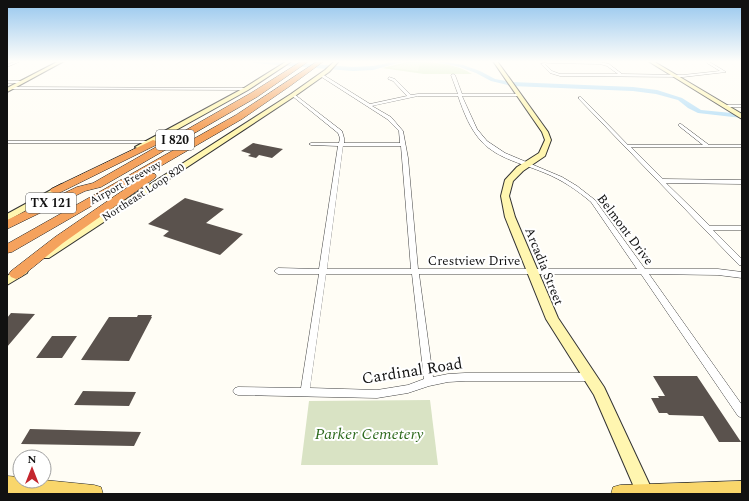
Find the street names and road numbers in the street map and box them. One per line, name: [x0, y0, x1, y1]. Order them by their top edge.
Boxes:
road number: I 820: [156, 130, 194, 150]
street label: Airport Freeway: [86, 155, 165, 209]
street label: Northeast Loop 820: [98, 159, 188, 226]
street label: Belmont Drive: [592, 190, 659, 269]
road number: TX 121: [26, 193, 76, 213]
street label: Arcadia Street: [519, 224, 569, 309]
street label: Crestview Drive: [428, 251, 520, 271]
street label: Cardinal Road: [360, 351, 464, 391]

